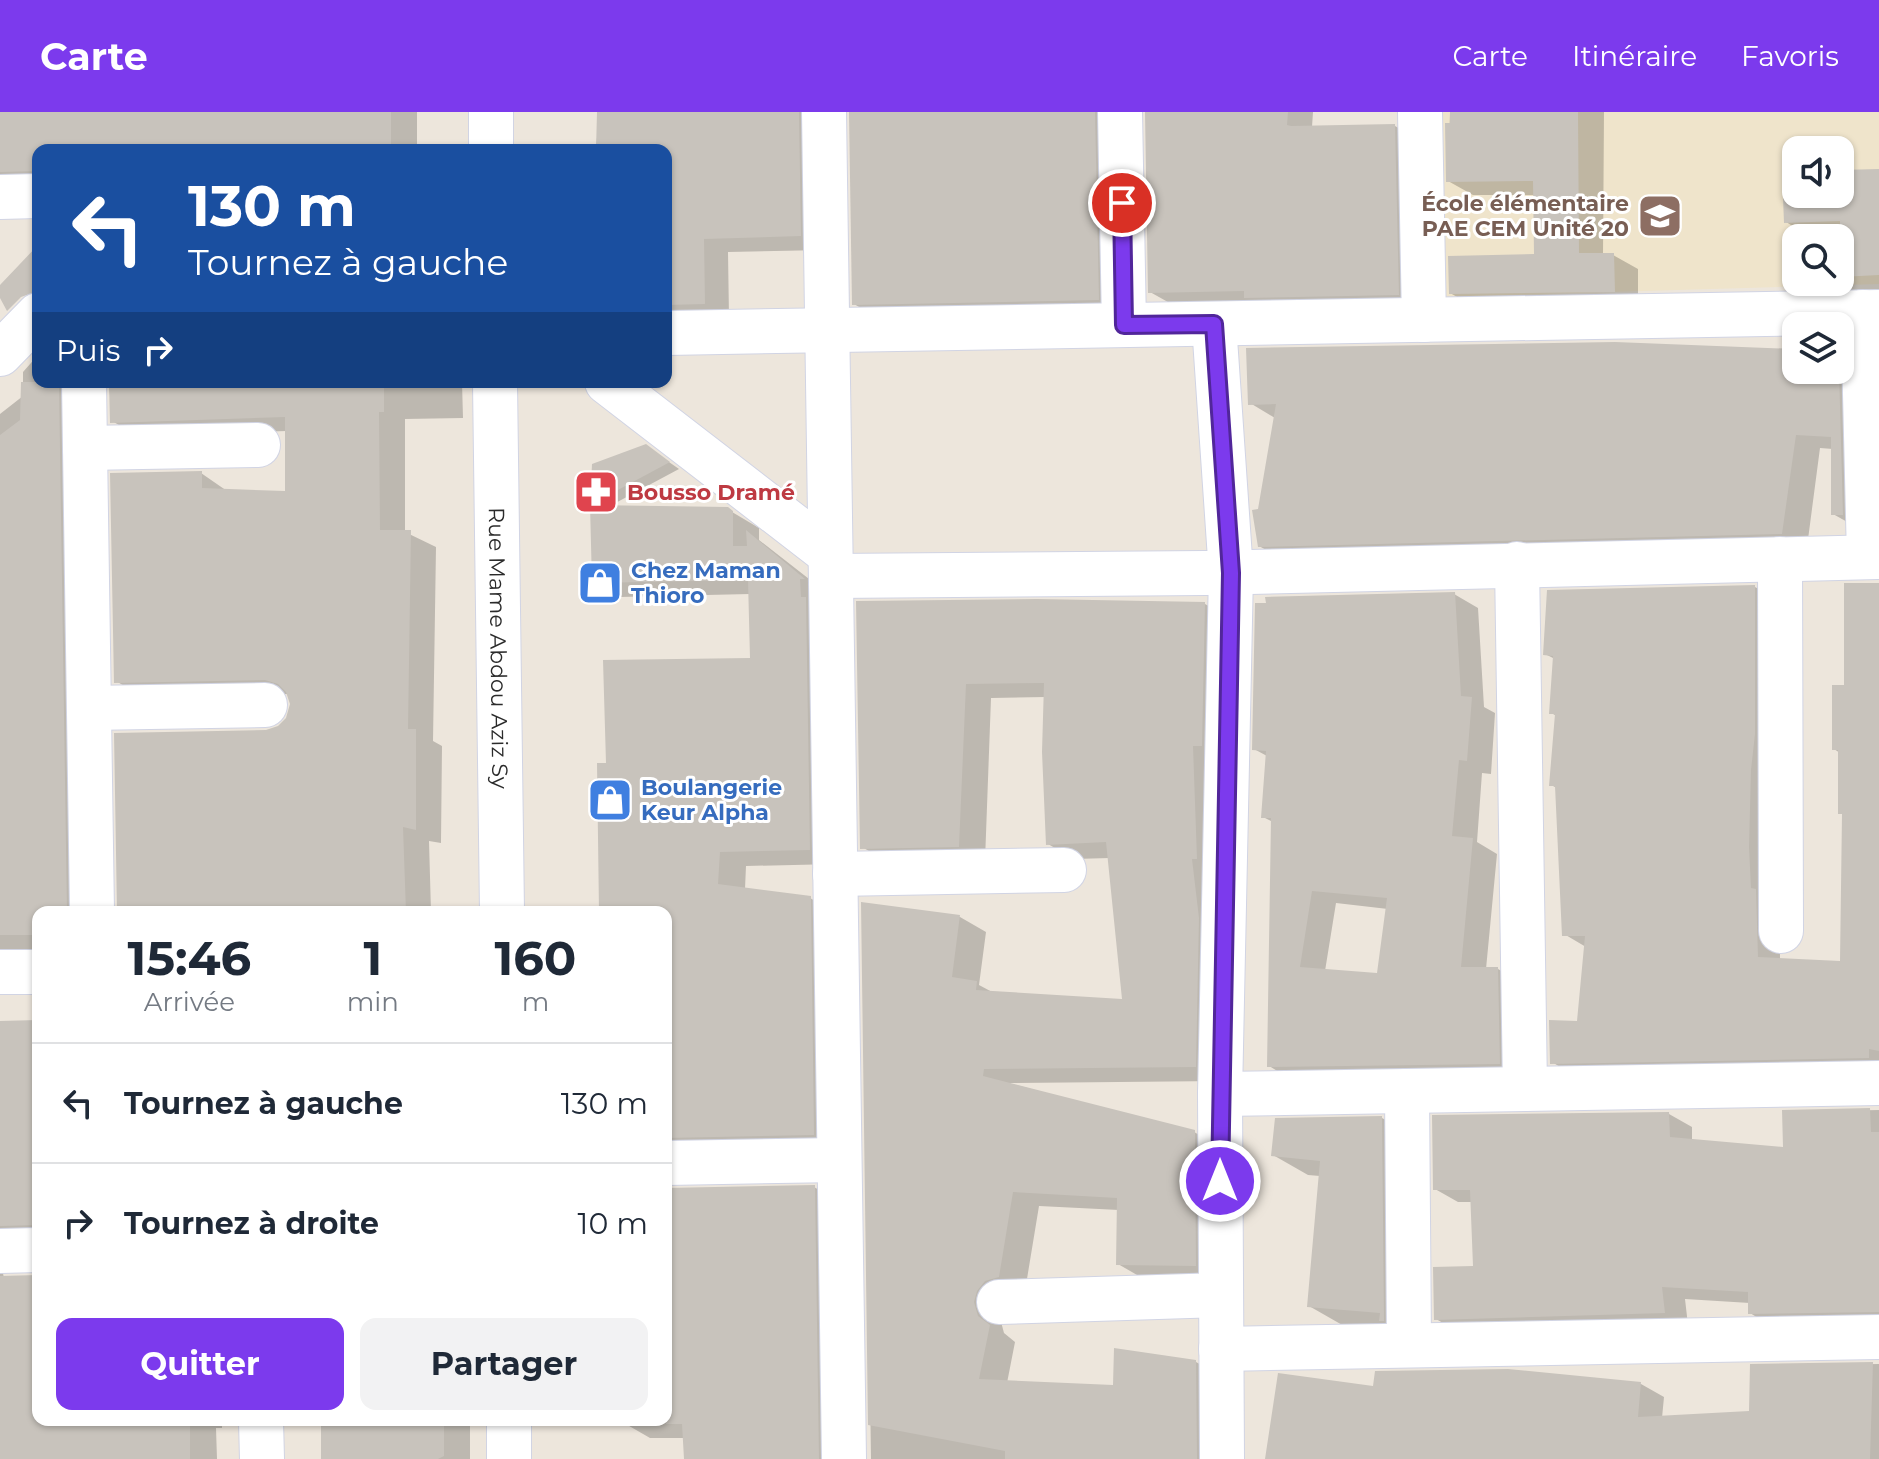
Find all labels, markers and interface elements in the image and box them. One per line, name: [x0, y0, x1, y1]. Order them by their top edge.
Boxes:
text: Carte: [40, 33, 148, 80]
text: Carte: [1452, 39, 1528, 73]
text: Itinéraire: [1572, 39, 1697, 73]
text: Favoris: [1741, 39, 1839, 73]
map controls: [1782, 136, 1854, 384]
button: sound: [1782, 136, 1854, 208]
pin: [1088, 169, 1156, 237]
text: 130 m: [188, 172, 356, 240]
icon: left: [56, 176, 160, 280]
icon: arrive: [1100, 181, 1144, 225]
place label: École élémentaire PAE CEM Unité 20: [1421, 190, 1629, 242]
school or university icon: École élémentaire PAE CEM Unité 20: [1636, 192, 1684, 240]
button: search: [1782, 224, 1854, 296]
text: Tournez à gauche: [188, 240, 508, 284]
button: layers: [1782, 312, 1854, 384]
icon: right: [136, 328, 180, 372]
text: Puis: [56, 332, 120, 369]
pharmacy icon: Bousso Dramé: [572, 468, 620, 516]
place label: Bousso Dramé: [627, 479, 795, 506]
street label: Rue Mame Abdou Aziz Sy: [483, 507, 513, 789]
place label: Chez Maman Thioro: [631, 557, 781, 609]
shop icon: Chez Maman Thioro: [576, 559, 624, 607]
place label: Boulangerie Keur Alpha: [641, 774, 782, 826]
shop icon: Boulangerie Keur Alpha: [586, 776, 634, 824]
text: 15:46: [128, 929, 251, 987]
text: 1: [363, 929, 382, 987]
text: 160: [494, 929, 576, 987]
text: Arrivée: [144, 986, 235, 1018]
text: min: [347, 986, 399, 1018]
text: m: [522, 986, 549, 1018]
icon: left: [56, 1081, 100, 1125]
text: Tournez à gauche: [124, 1085, 403, 1122]
text: 130 m: [561, 1085, 648, 1122]
position arrow: [1178, 1139, 1262, 1223]
icon: right: [56, 1201, 100, 1245]
text: Tournez à droite: [124, 1205, 379, 1242]
text: 10 m: [578, 1205, 648, 1242]
button: Quitter: [56, 1318, 344, 1410]
button: Partager: [360, 1318, 648, 1410]

